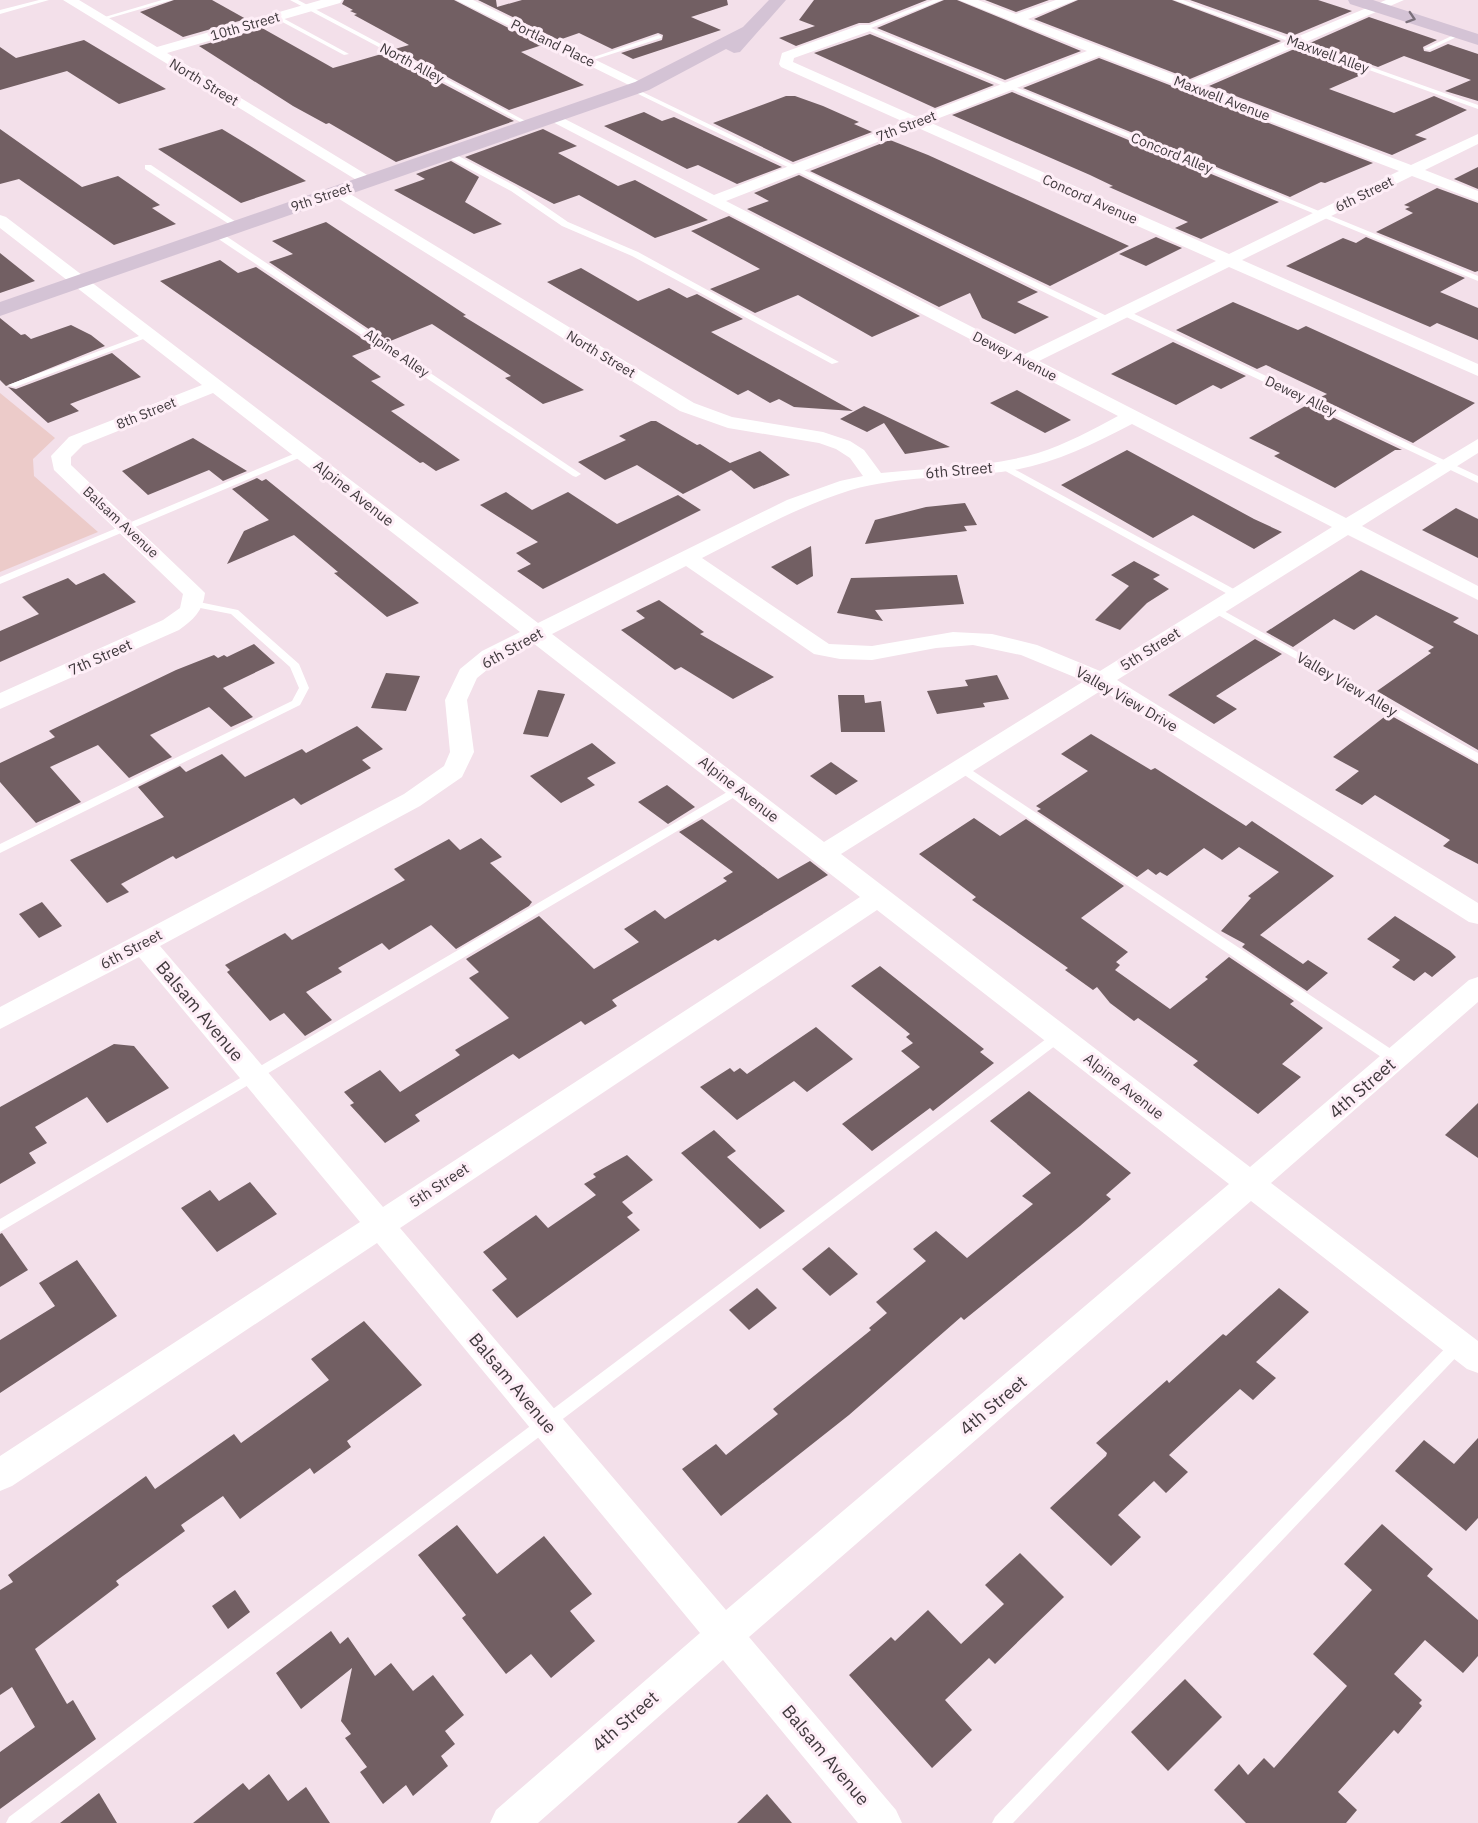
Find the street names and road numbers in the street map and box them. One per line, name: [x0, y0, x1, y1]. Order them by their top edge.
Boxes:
street label: 10th Street: [208, 7, 282, 44]
street label: Portland Place: [508, 15, 598, 71]
street label: Maxwell Alley: [1284, 31, 1372, 77]
street label: North Alley: [377, 39, 447, 87]
street label: North Street: [166, 54, 242, 110]
street label: Maxwell Avenue: [1171, 71, 1273, 125]
street label: 7th Street: [873, 106, 939, 146]
street label: Concord Alley: [1128, 128, 1216, 178]
street label: Concord Avenue: [1040, 170, 1141, 228]
street label: 6th Street: [1332, 172, 1396, 216]
street label: 9th Street: [288, 178, 354, 216]
street label: Alpine Alley: [361, 325, 433, 381]
street label: North Street: [563, 326, 639, 382]
street label: Dewey Avenue: [970, 327, 1061, 385]
street label: Dewey Alley: [1262, 372, 1340, 420]
street label: 8th Street: [113, 393, 179, 433]
street label: Alpine Avenue: [310, 456, 398, 530]
street label: 6th Street: [925, 458, 993, 482]
street label: Balsam Avenue: [79, 482, 163, 562]
street label: 6th Street: [478, 623, 546, 673]
street label: 5th Street: [1116, 623, 1184, 675]
street label: 7th Street: [65, 635, 135, 679]
street label: Valley View Alley: [1293, 647, 1401, 721]
street label: Valley View Drive: [1073, 662, 1181, 736]
street label: Alpine Avenue: [695, 752, 783, 826]
street label: 6th Street: [97, 925, 165, 973]
street label: Balsam Avenue: [151, 956, 249, 1066]
street label: Alpine Avenue: [1080, 1049, 1168, 1123]
street label: 4th Street: [1324, 1053, 1400, 1123]
street label: 5th Street: [406, 1159, 472, 1211]
street label: Balsam Avenue: [464, 1328, 562, 1438]
street label: 4th Street: [955, 1370, 1031, 1440]
street label: 4th Street: [587, 1686, 663, 1756]
street label: Balsam Avenue: [777, 1700, 875, 1810]

